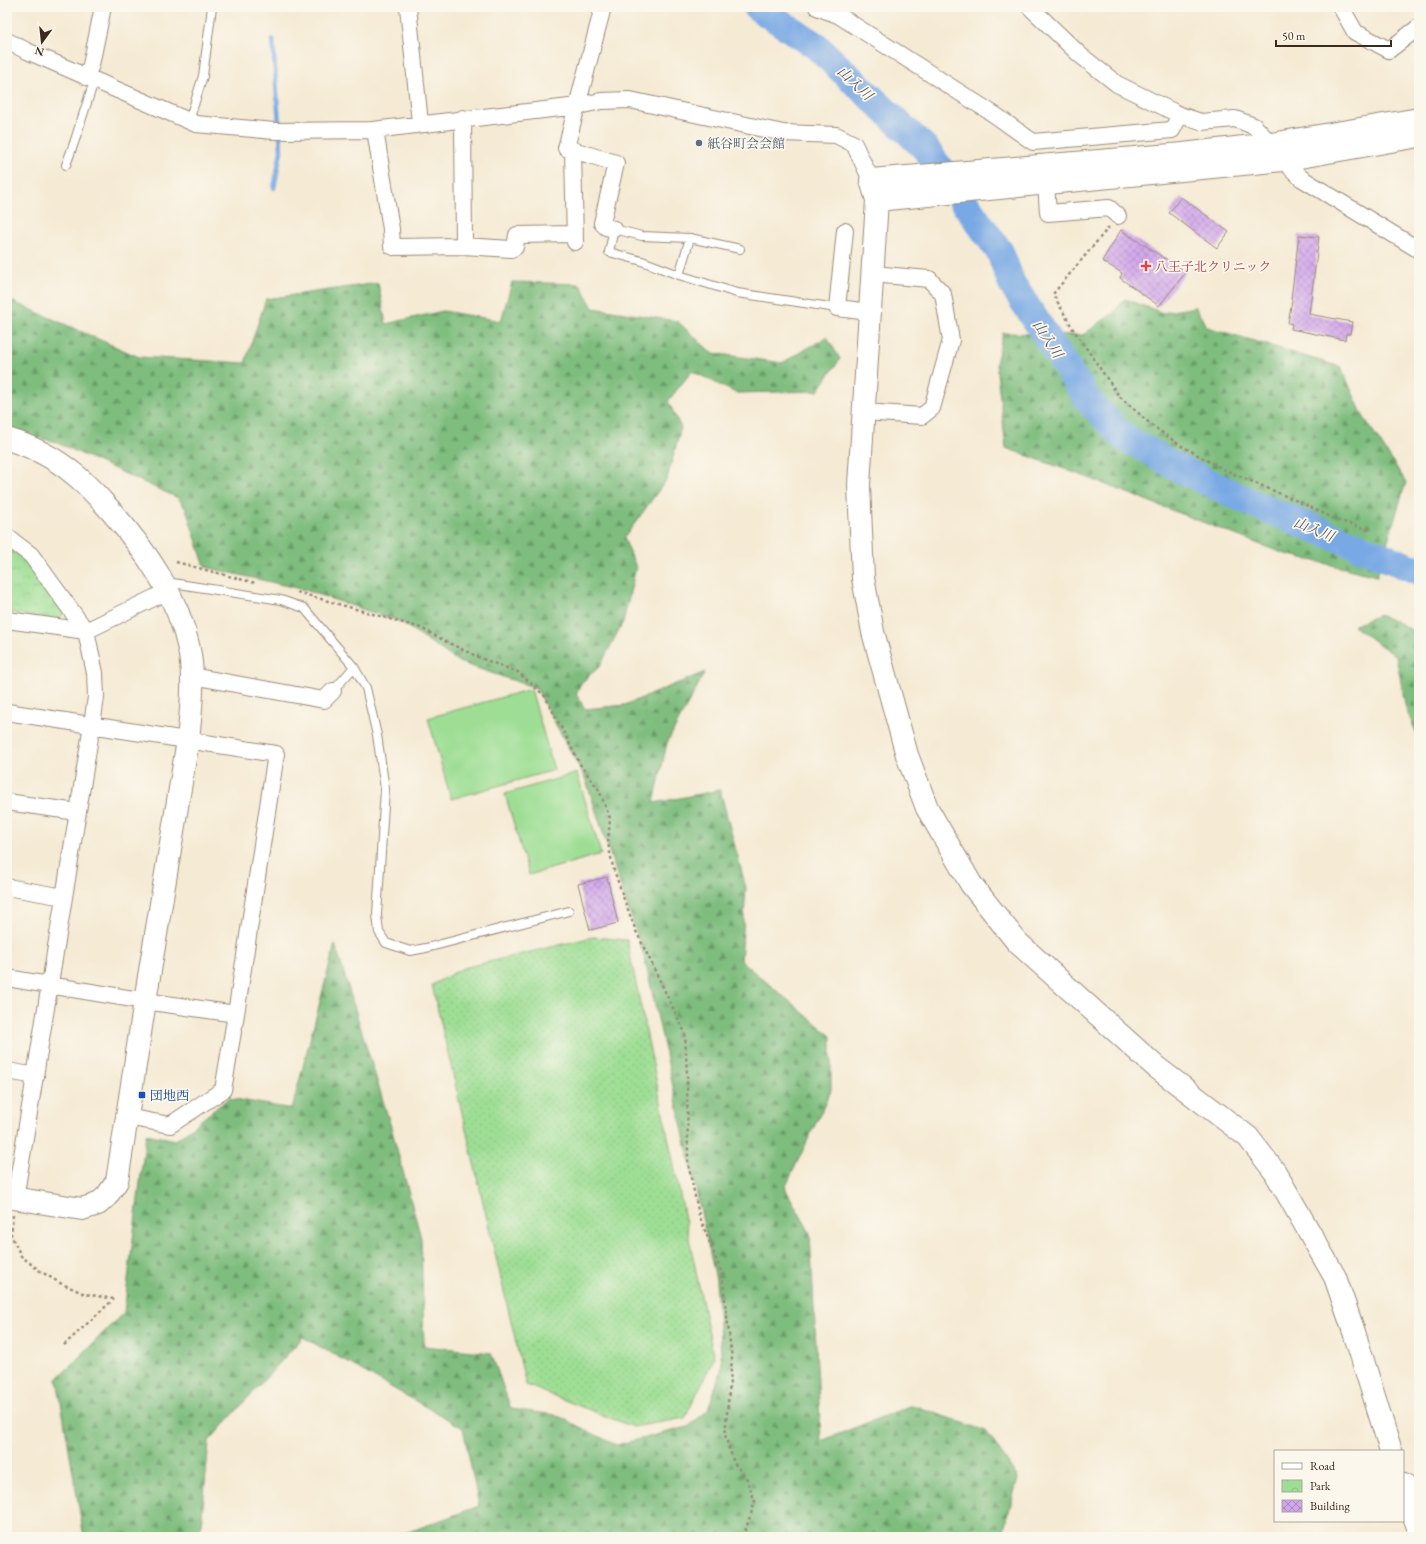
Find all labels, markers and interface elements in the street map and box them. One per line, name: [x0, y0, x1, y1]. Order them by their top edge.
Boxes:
north arrow: [22, 22, 62, 62]
scale bar: [1276, 22, 1391, 48]
text: 50 m: [1282, 28, 1306, 44]
text: N: [33, 44, 46, 60]
water label: 山入川: [834, 62, 878, 105]
place label: 紙谷町会会館: [707, 135, 785, 152]
marker: 紙谷町会会館: [694, 138, 704, 148]
place label: 八王子北クリニック: [1155, 258, 1271, 275]
marker: 八王子北クリニック: [1140, 260, 1152, 272]
water label: 山入川: [1029, 316, 1068, 363]
water label: 山入川: [1291, 513, 1339, 546]
place label: 団地西: [150, 1087, 189, 1104]
marker: 団地西: [137, 1090, 147, 1100]
legend: [1274, 1450, 1404, 1522]
text: Road: [1310, 1458, 1336, 1474]
text: Park: [1310, 1478, 1331, 1494]
text: Building: [1310, 1498, 1351, 1514]

